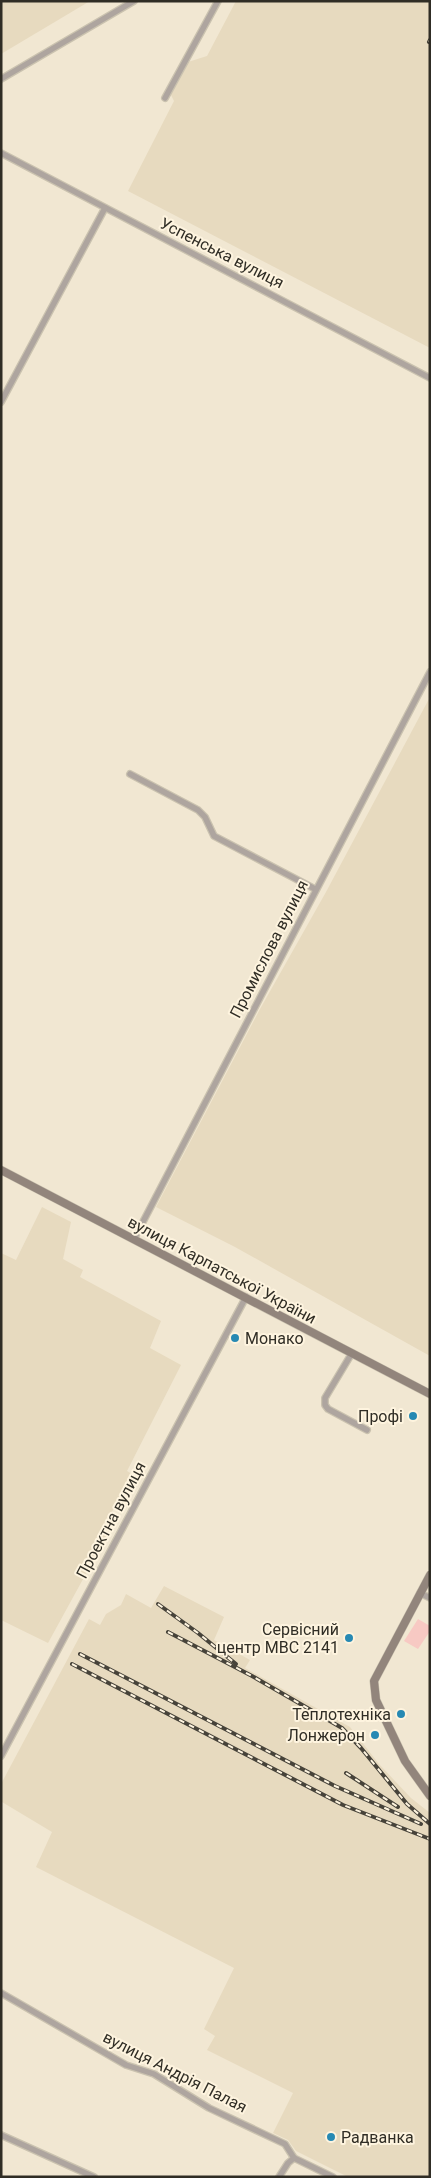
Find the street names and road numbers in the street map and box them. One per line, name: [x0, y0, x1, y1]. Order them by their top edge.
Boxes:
street label: Успенська вулиця: [157, 214, 287, 292]
street label: Промислова вулиця: [226, 877, 312, 1021]
street label: вулиця Карпатської України: [125, 1212, 319, 1328]
street label: Проектна вулиця: [72, 1458, 150, 1582]
street label: вулиця Андрія Палая: [100, 2027, 250, 2117]

